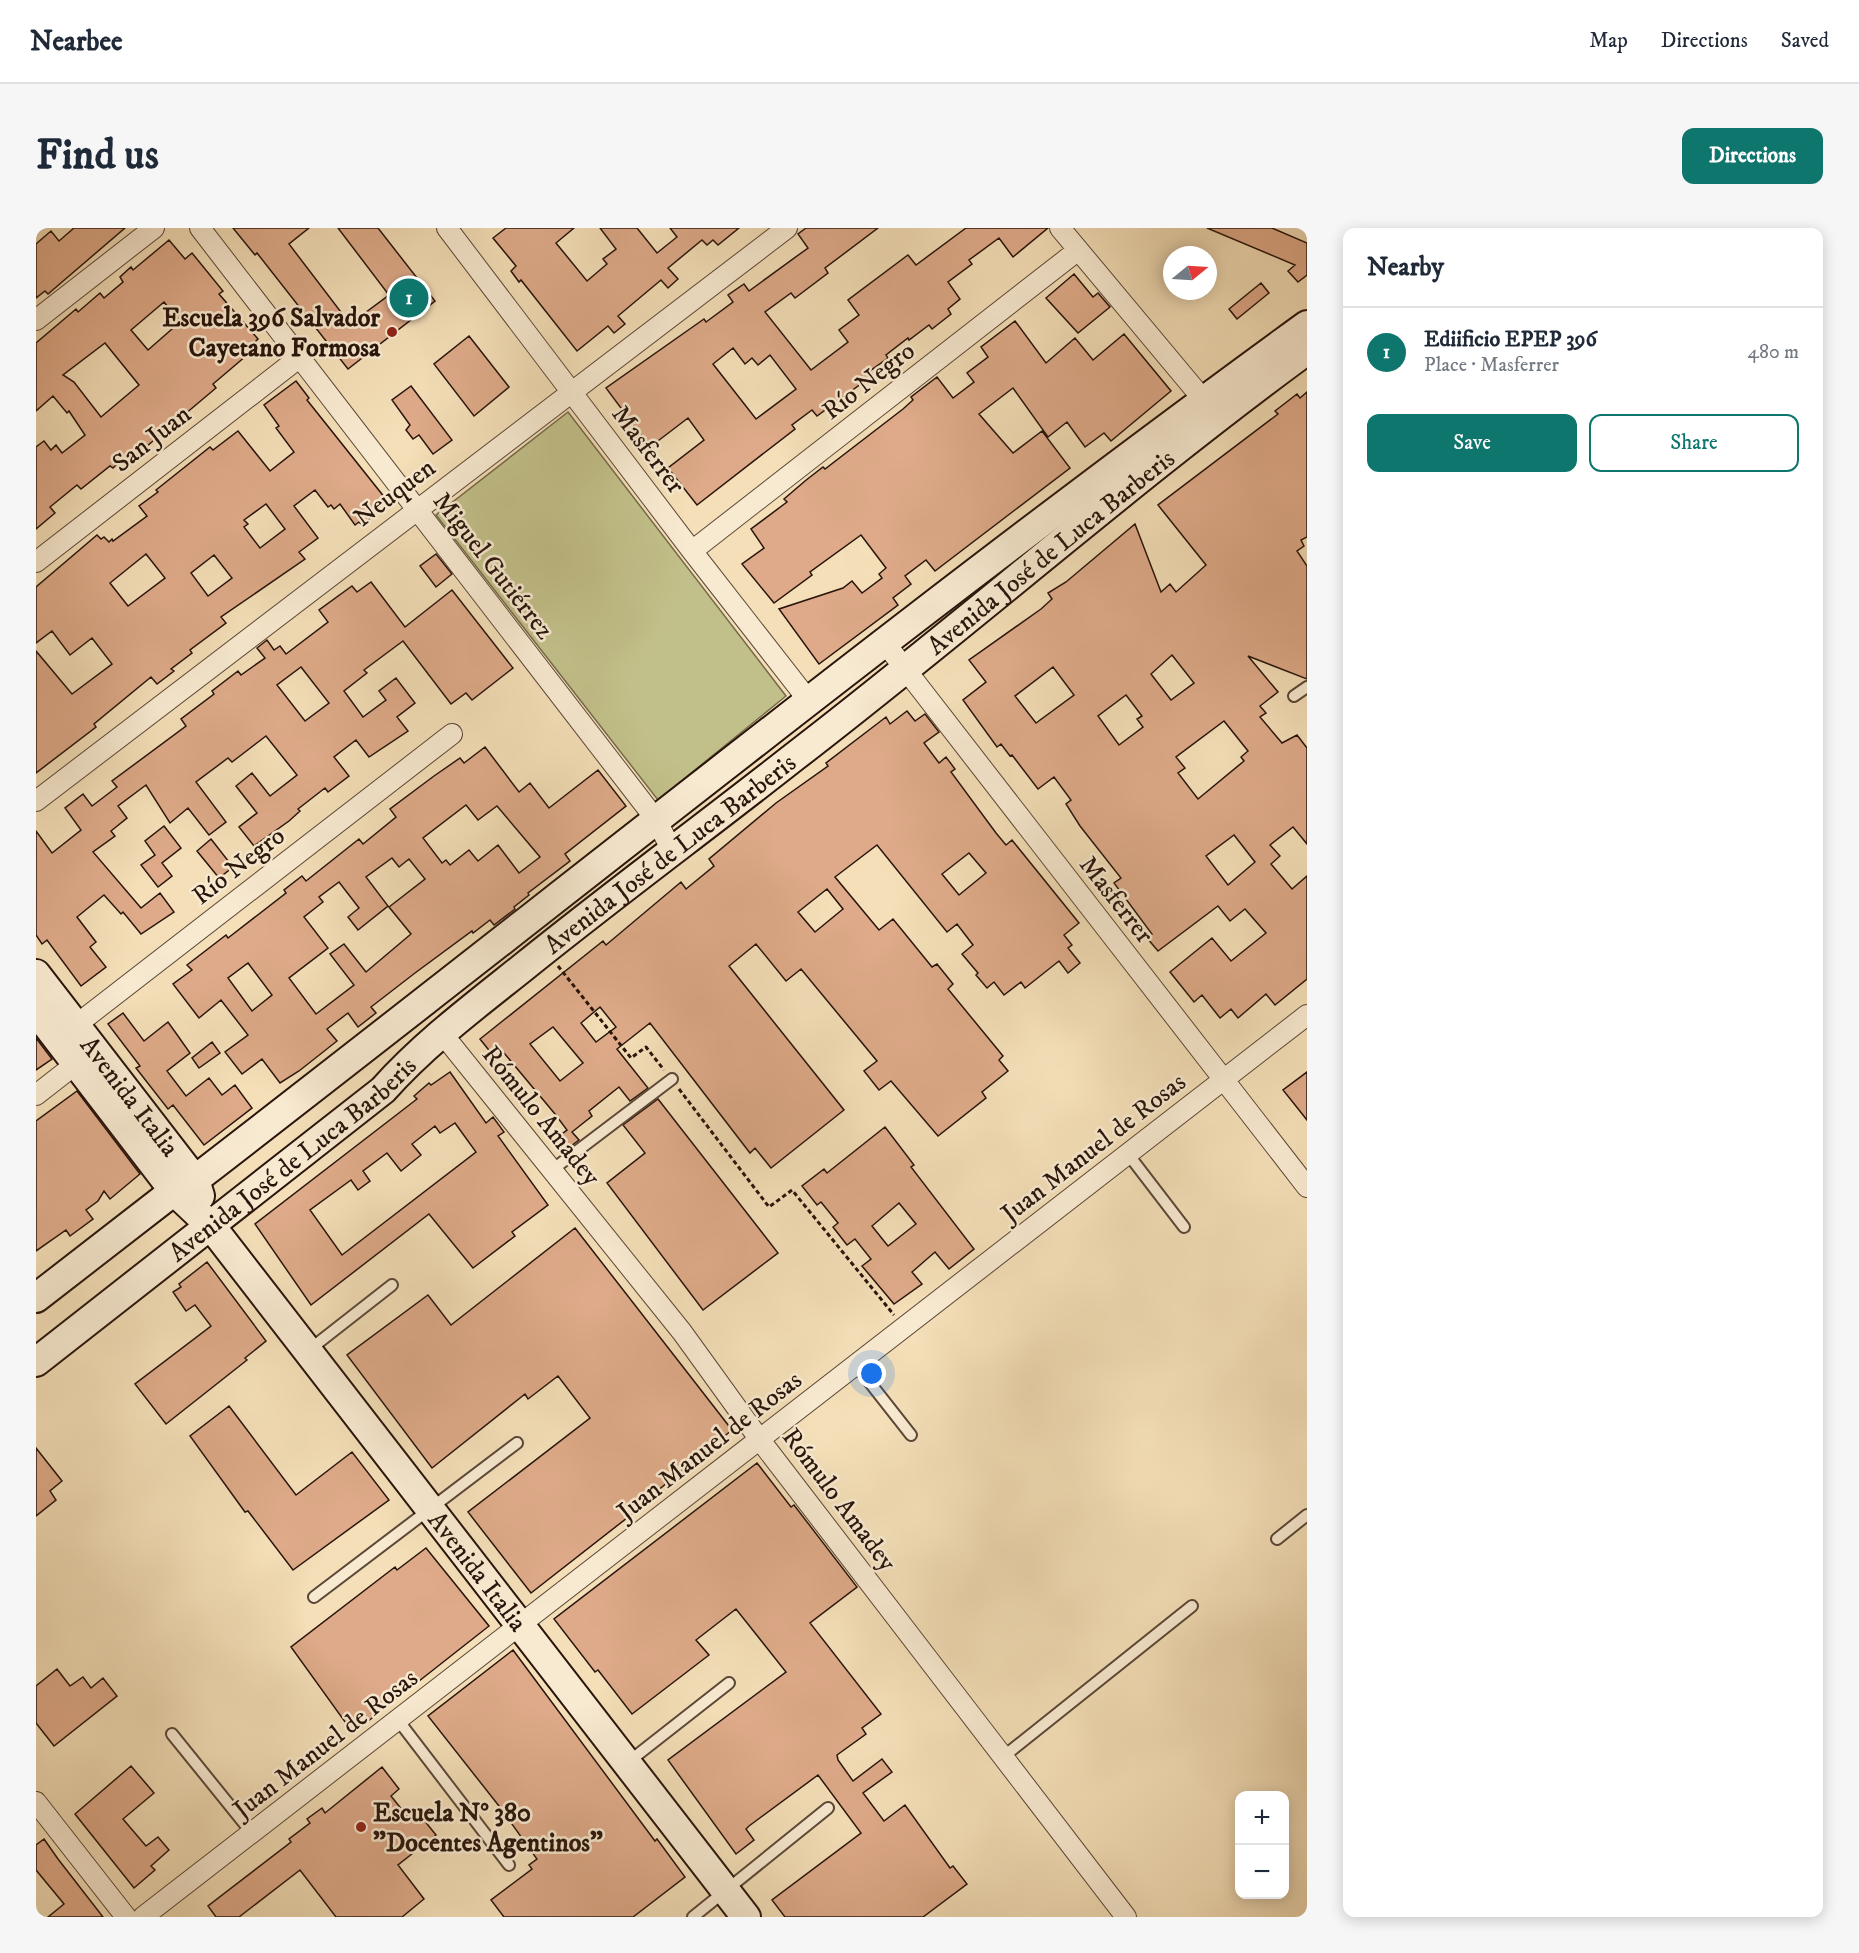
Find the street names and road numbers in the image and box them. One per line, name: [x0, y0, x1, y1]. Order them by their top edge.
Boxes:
street label: Río Negro: [816, 335, 922, 428]
street label: San Juan: [106, 398, 198, 480]
street label: Masferrer: [604, 399, 692, 501]
street label: Avenida José de Luca Barberis: [921, 442, 1182, 663]
street label: Neuquen: [347, 452, 443, 535]
street label: Miguel Gutiérrez: [425, 486, 561, 646]
street label: Avenida José de Luca Barberis: [538, 747, 803, 962]
street label: Río Negro: [186, 820, 292, 913]
street label: Masferrer: [1071, 849, 1160, 951]
street label: Avenida Italia: [72, 1030, 186, 1164]
street label: Rómulo Amadey: [474, 1039, 608, 1193]
street label: Avenida José de Luca Barberis: [162, 1050, 424, 1270]
street label: Juan Manuel de Rosas: [993, 1066, 1193, 1232]
street label: Juan Manuel de Rosas: [609, 1364, 809, 1530]
street label: Rómulo Amadey: [774, 1422, 904, 1579]
street label: Avenida Italia: [420, 1505, 534, 1639]
street label: Juan Manuel de Rosas: [225, 1662, 425, 1828]

